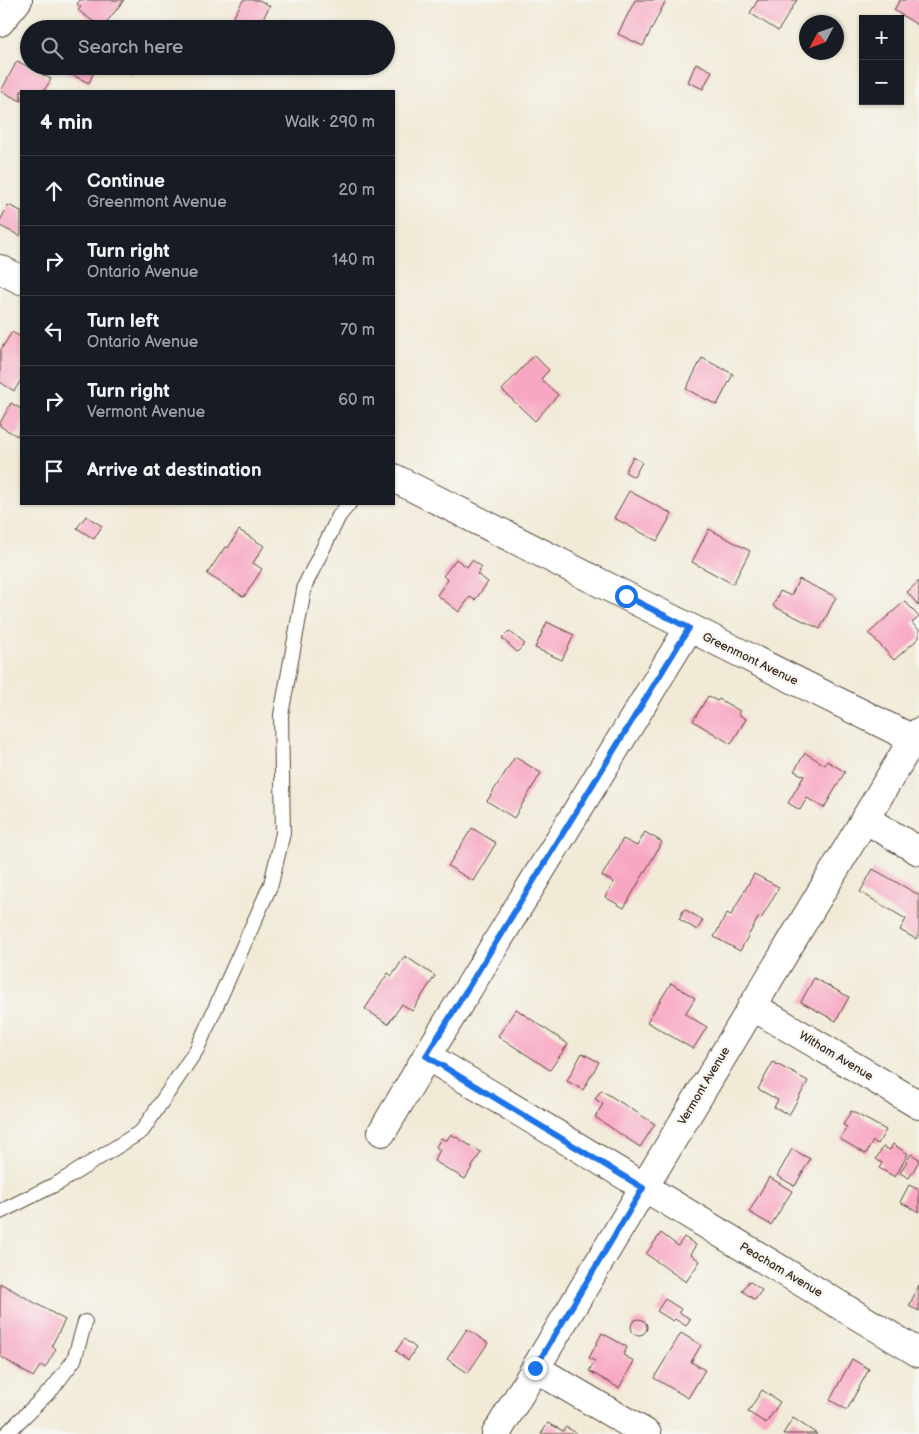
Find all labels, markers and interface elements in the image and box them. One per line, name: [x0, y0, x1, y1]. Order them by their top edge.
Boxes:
north arrow: [799, 15, 844, 60]
map controls: [859, 15, 904, 105]
button: +: [859, 15, 904, 60]
search box: [20, 20, 395, 75]
icon: search: [38, 34, 66, 62]
text: Search here: [78, 36, 183, 59]
button: −: [859, 60, 904, 105]
text: 4 min: [40, 110, 93, 135]
text: Walk · 290 m: [285, 113, 375, 132]
text: Continue: [87, 170, 165, 193]
icon: ahead: [40, 177, 68, 205]
text: 20 m: [339, 181, 375, 200]
text: Greenmont Avenue: [87, 193, 227, 212]
text: Turn right: [87, 240, 170, 263]
icon: right: [40, 247, 68, 275]
text: 140 m: [332, 251, 375, 270]
text: Ontario Avenue: [87, 263, 198, 282]
text: Turn left: [87, 310, 159, 333]
icon: left: [40, 317, 68, 345]
text: 70 m: [340, 321, 375, 340]
text: Ontario Avenue: [87, 333, 198, 352]
text: Turn right: [87, 380, 170, 403]
icon: right: [40, 387, 68, 415]
text: 60 m: [338, 391, 375, 410]
text: Vermont Avenue: [87, 403, 205, 422]
icon: arrive: [40, 457, 68, 485]
text: Arrive at destination: [87, 459, 262, 482]
route start: [615, 585, 638, 608]
street label: Greenmont Avenue: [700, 629, 800, 689]
street label: Witham Avenue: [796, 1028, 876, 1084]
street label: Vermont Avenue: [675, 1044, 733, 1128]
street label: Peacham Avenue: [737, 1239, 825, 1301]
route end: [524, 1357, 547, 1380]

